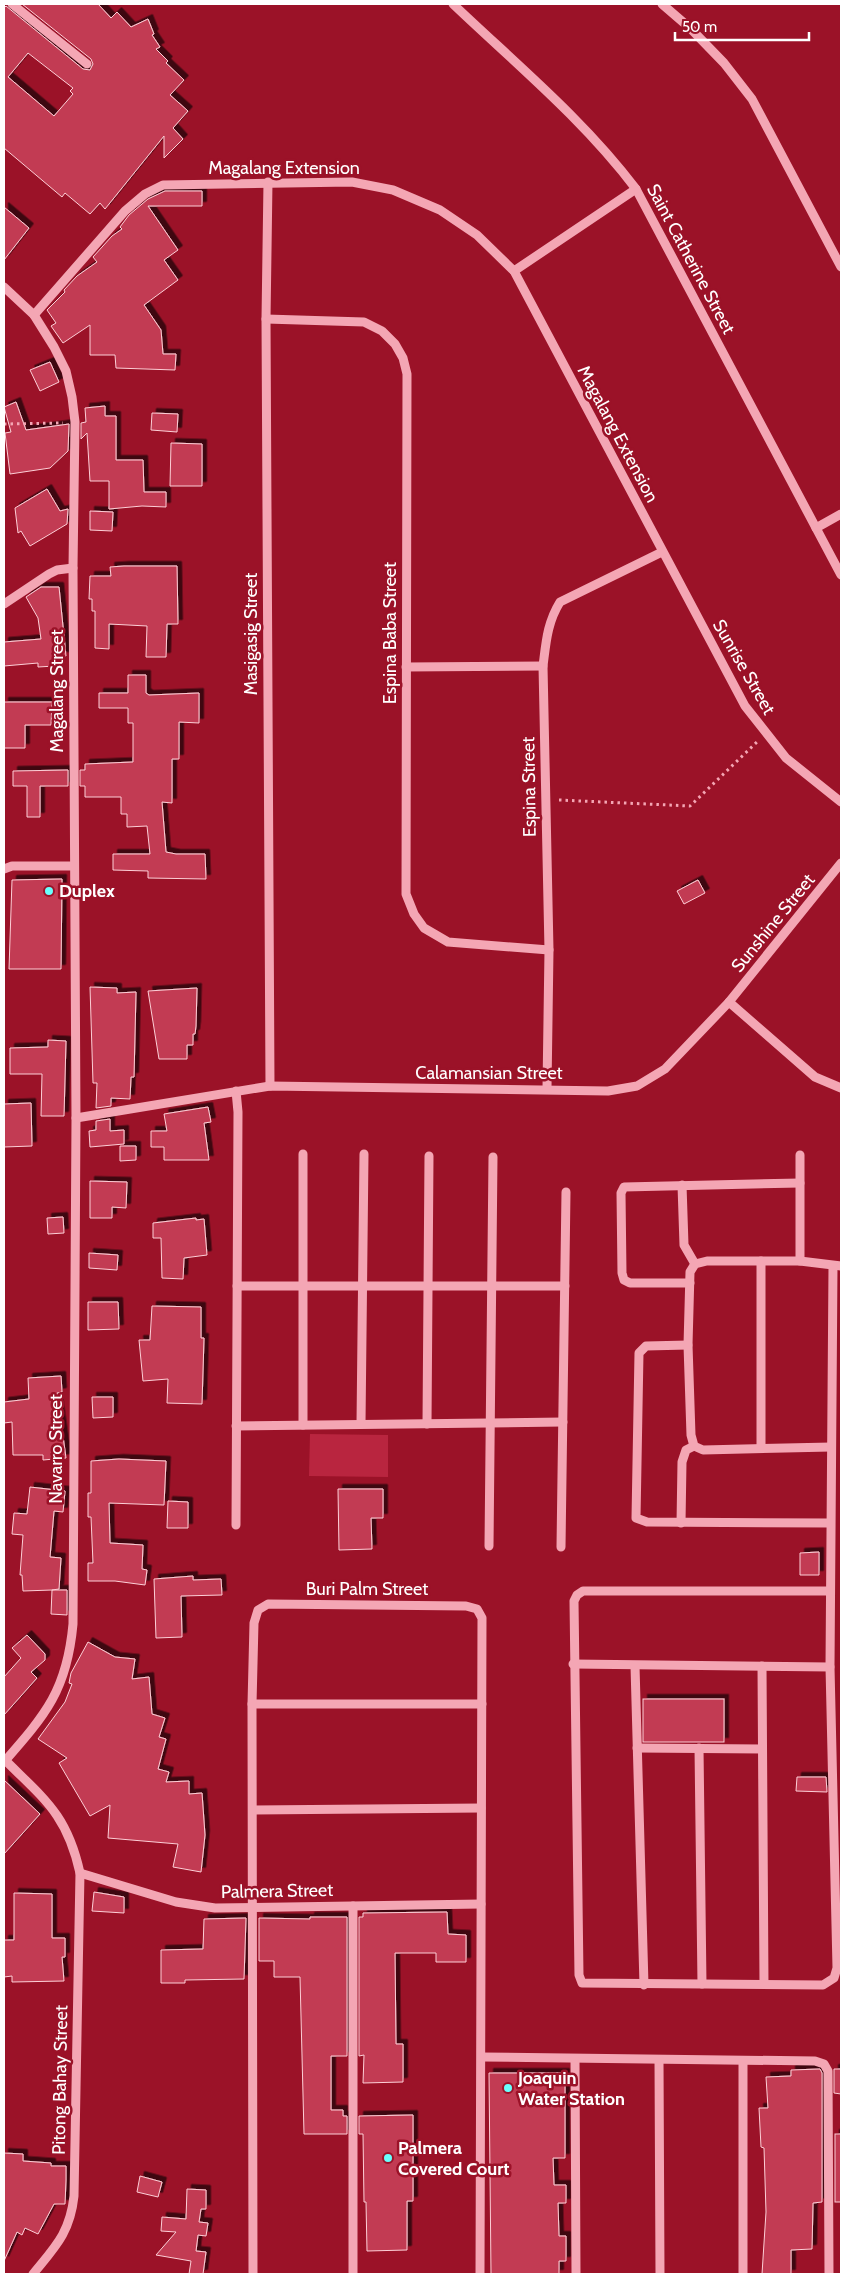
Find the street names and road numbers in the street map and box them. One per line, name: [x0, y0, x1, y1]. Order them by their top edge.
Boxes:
street label: Magalang Extension: [208, 157, 360, 179]
street label: Saint Catherine Street: [642, 180, 740, 338]
street label: Magalang Extension: [573, 362, 663, 506]
street label: Espina Baba Street: [379, 562, 401, 704]
street label: Masigasig Street: [240, 573, 262, 695]
street label: Sunrise Street: [708, 615, 780, 719]
street label: Magalang Street: [46, 630, 68, 752]
street label: Espina Street: [517, 737, 541, 837]
street label: Sunshine Street: [727, 869, 819, 977]
street label: Calamansian Street: [415, 1062, 563, 1084]
street label: Navarro Street: [45, 1394, 67, 1504]
street label: Buri Palm Street: [306, 1578, 428, 1600]
street label: Palmera Street: [221, 1879, 333, 1903]
street label: Pitong Bahay Street: [48, 2005, 72, 2155]

